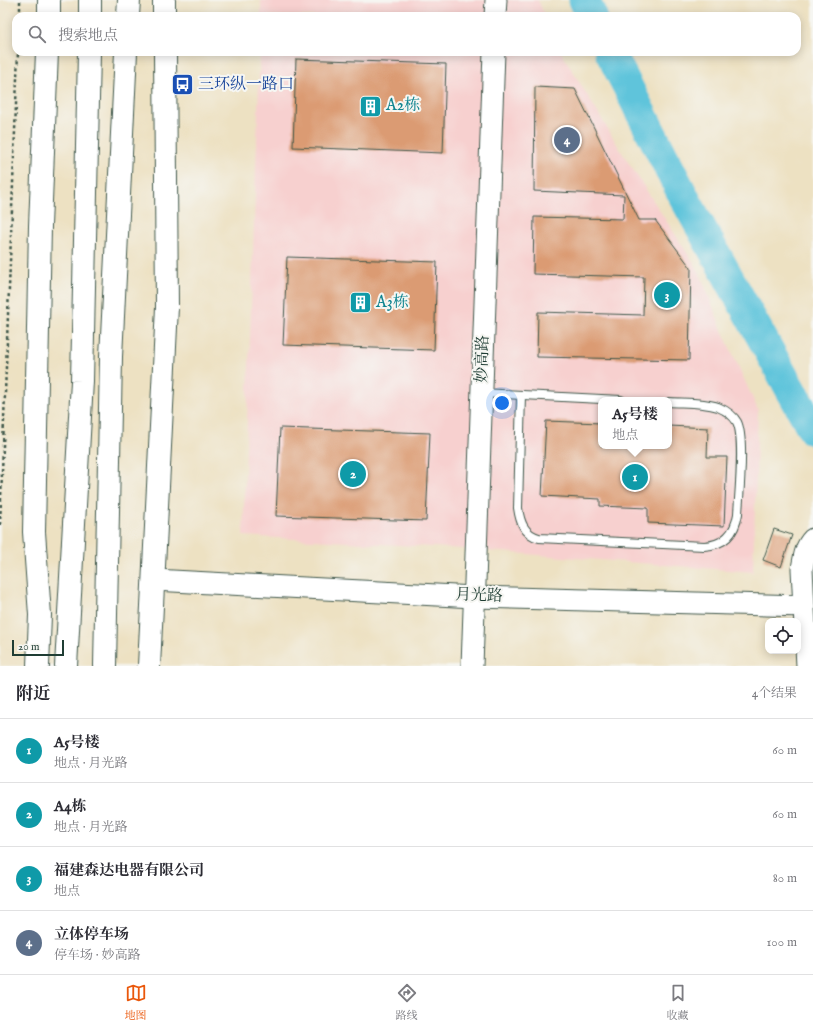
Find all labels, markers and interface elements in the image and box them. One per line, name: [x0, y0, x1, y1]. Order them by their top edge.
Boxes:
search box: [12, 12, 801, 56]
icon: search: [26, 23, 48, 45]
text: 搜索地点: [58, 26, 118, 45]
bus stop icon: 三环纵一路口: [170, 72, 196, 98]
place label: 三环纵一路口: [198, 75, 294, 95]
building icon: A2栋: [357, 93, 383, 119]
place label: A2栋: [385, 96, 420, 116]
pin: 4: [554, 125, 580, 155]
pin: 3: [654, 280, 680, 310]
building icon: A3栋: [347, 290, 373, 316]
place label: A3栋: [375, 293, 409, 313]
street label: 妙高路: [472, 335, 494, 383]
your location: [492, 393, 512, 413]
popup: [598, 397, 672, 449]
text: A5号楼: [612, 405, 658, 424]
text: 地点: [612, 427, 638, 444]
pin: 2: [340, 459, 366, 489]
pin: 1: [622, 462, 648, 492]
street label: 月光路: [455, 585, 503, 607]
map controls: [765, 618, 801, 654]
button: locate: [765, 618, 801, 654]
scale bar: [12, 638, 64, 657]
text: 20 m: [18, 640, 39, 654]
text: 附近: [16, 684, 50, 705]
text: 4个结果: [752, 685, 797, 702]
text: A5号楼: [54, 733, 100, 752]
text: 1: [27, 742, 31, 759]
text: 60 m: [772, 742, 797, 759]
text: 地点 · 月光路: [54, 755, 128, 772]
text: A4栋: [54, 797, 87, 816]
text: 2: [26, 806, 32, 823]
text: 60 m: [772, 806, 797, 823]
text: 地点 · 月光路: [54, 819, 128, 836]
text: 福建森达电器有限公司: [54, 861, 204, 880]
text: 3: [27, 870, 31, 887]
text: 80 m: [773, 870, 797, 887]
text: 地点: [54, 883, 80, 900]
text: 立体停车场: [54, 925, 129, 944]
text: 4: [26, 934, 32, 951]
text: 100 m: [767, 934, 797, 951]
text: 停车场 · 妙高路: [54, 947, 141, 964]
tab: 地图: [125, 982, 147, 1023]
tab: 路线: [396, 982, 418, 1023]
tab: 收藏: [667, 982, 689, 1023]

